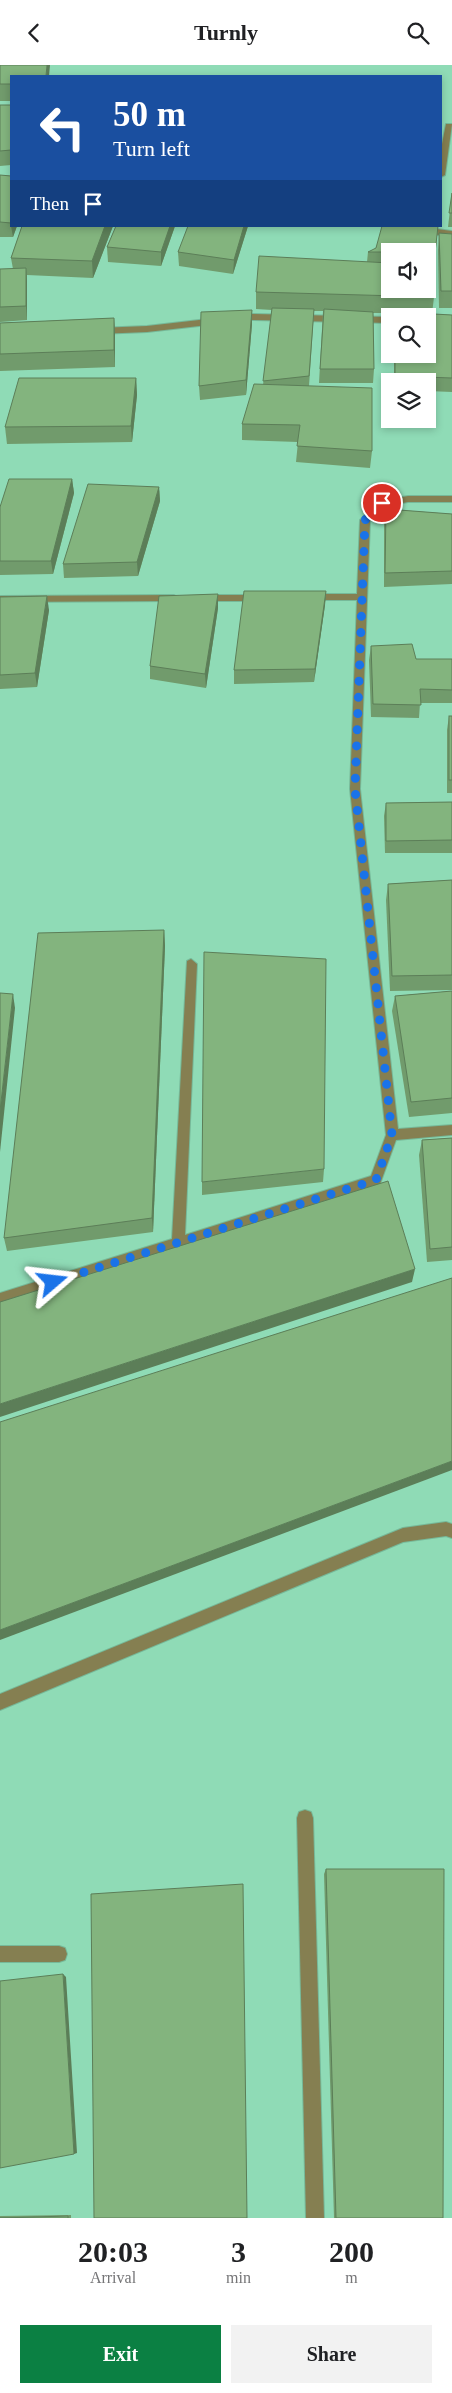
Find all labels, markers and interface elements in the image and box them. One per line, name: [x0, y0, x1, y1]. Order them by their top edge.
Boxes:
icon: back: [20, 19, 48, 47]
icon: search: [404, 19, 432, 47]
text: Turnly: [194, 20, 258, 45]
icon: left: [30, 95, 95, 160]
text: 50 m: [113, 95, 186, 134]
text: Turn left: [113, 136, 190, 161]
icon: arrive: [79, 190, 107, 218]
text: Then: [30, 193, 69, 214]
map controls: [381, 243, 436, 428]
button: sound: [381, 243, 436, 298]
button: search: [381, 308, 436, 363]
button: layers: [381, 373, 436, 428]
pin: [361, 482, 403, 524]
icon: arrive: [368, 489, 396, 517]
position arrow: [26, 1255, 78, 1307]
text: 20:03: [78, 2235, 148, 2268]
text: 3: [231, 2235, 246, 2268]
text: 200: [329, 2235, 374, 2268]
text: Arrival: [90, 2269, 136, 2286]
text: min: [226, 2269, 251, 2286]
text: m: [345, 2269, 358, 2286]
button: Exit: [20, 2325, 221, 2383]
button: Share: [231, 2325, 432, 2383]

